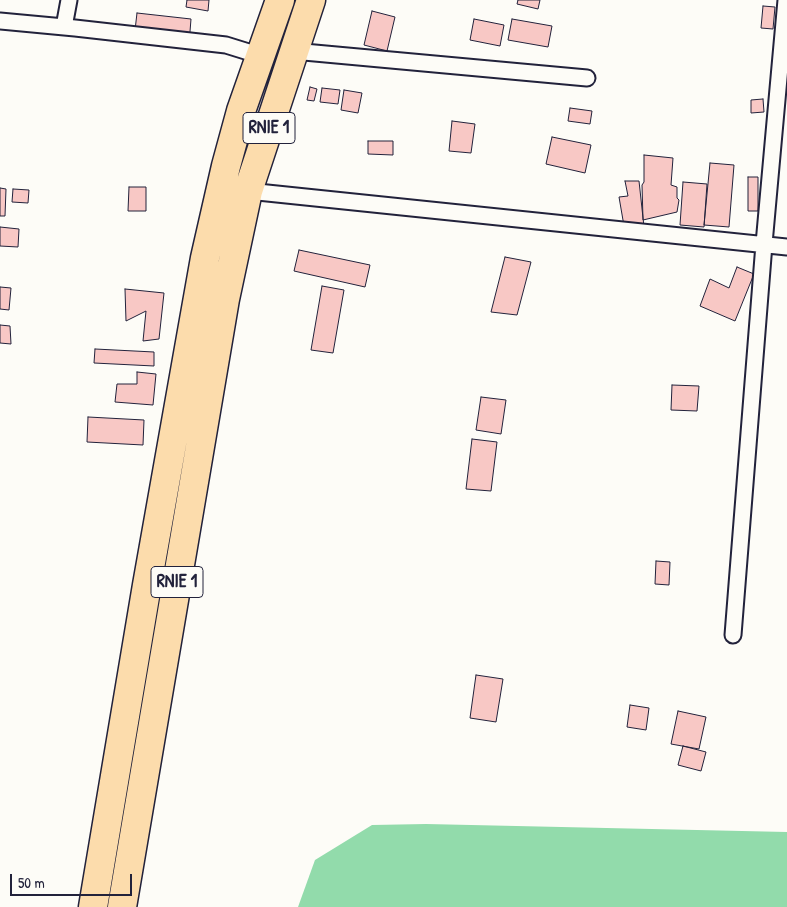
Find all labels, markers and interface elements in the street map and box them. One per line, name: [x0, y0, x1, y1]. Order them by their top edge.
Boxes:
road number: RNIE 1: [243, 112, 295, 144]
road number: RNIE 1: [151, 566, 203, 598]
scale bar: [12, 864, 135, 896]
text: 50 m: [18, 872, 45, 893]

